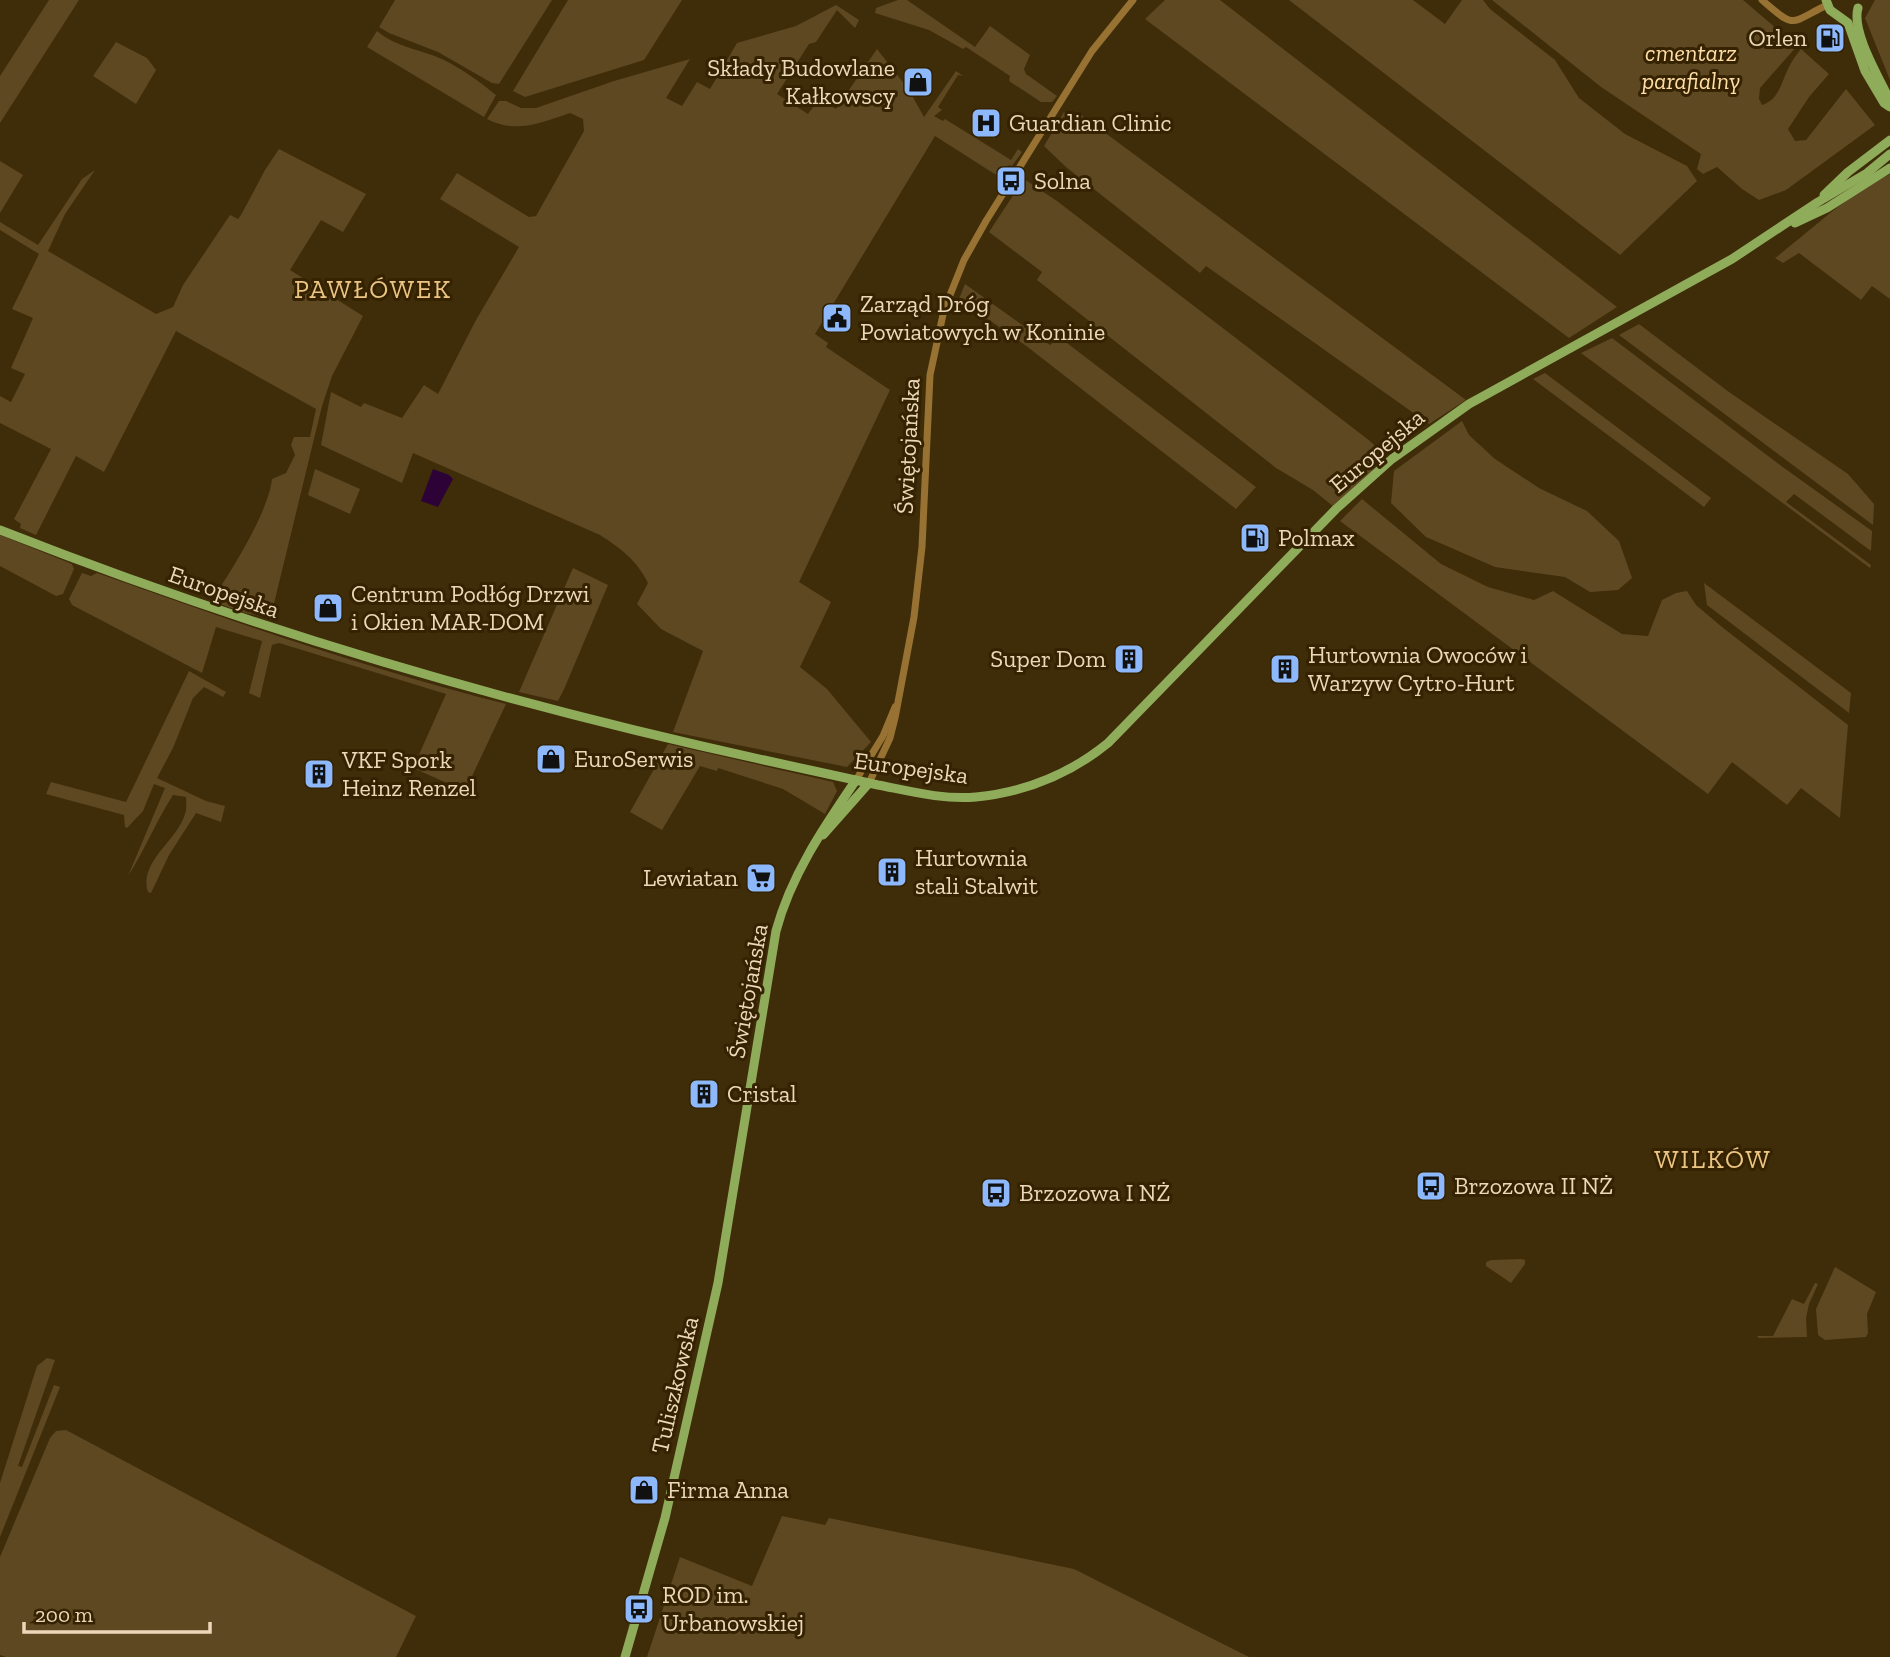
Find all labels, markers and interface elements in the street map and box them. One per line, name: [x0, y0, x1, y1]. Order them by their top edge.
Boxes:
fuel station icon: Orlen: [1813, 21, 1847, 55]
place label: Orlen: [1748, 23, 1807, 52]
park label: cmentarz parafialny: [1641, 38, 1740, 95]
place label: Składy Budowlane Kałkowscy: [707, 53, 896, 110]
shop icon: Składy Budowlane Kałkowscy: [901, 65, 935, 99]
hospital icon: Guardian Clinic: [969, 106, 1003, 140]
place label: Guardian Clinic: [1009, 108, 1172, 137]
bus stop icon: Solna: [994, 164, 1028, 198]
place label: Solna: [1034, 166, 1091, 195]
district label: PAWŁÓWEK: [294, 273, 452, 305]
place label: Zarząd Dróg Powiatowych w Koninie: [860, 289, 1105, 346]
public building icon: Zarząd Dróg Powiatowych w Koninie: [820, 301, 854, 335]
street label: Świętojańska: [889, 377, 926, 515]
street label: Europejska: [1323, 402, 1430, 499]
fuel station icon: Polmax: [1238, 521, 1272, 555]
place label: Polmax: [1278, 523, 1355, 552]
street label: Europejska: [165, 559, 284, 624]
place label: Centrum Podłóg Drzwi i Okien MAR-DOM: [351, 579, 590, 636]
shop icon: Centrum Podłóg Drzwi i Okien MAR-DOM: [311, 591, 345, 625]
place label: Hurtownia Owoców i Warzyw Cytro-Hurt: [1308, 640, 1527, 697]
building icon: Super Dom: [1112, 642, 1146, 676]
place label: Super Dom: [990, 644, 1106, 673]
building icon: Hurtownia Owoców i Warzyw Cytro-Hurt: [1268, 652, 1302, 686]
shop icon: EuroSerwis: [534, 742, 568, 776]
place label: EuroSerwis: [574, 744, 694, 773]
place label: VKF Spork Heinz Renzel: [341, 745, 476, 802]
street label: Europejska: [852, 745, 970, 790]
building icon: VKF Spork Heinz Renzel: [302, 757, 336, 791]
place label: Hurtownia stali Stalwit: [915, 843, 1038, 900]
building icon: Hurtownia stali Stalwit: [875, 855, 909, 889]
supermarket icon: Lewiatan: [744, 861, 778, 895]
place label: Lewiatan: [643, 863, 738, 892]
street label: Świętojańska: [721, 921, 774, 1061]
building icon: Cristal: [687, 1077, 721, 1111]
place label: Cristal: [727, 1079, 797, 1108]
district label: WILKÓW: [1654, 1143, 1772, 1175]
bus stop icon: Brzozowa II NŻ: [1414, 1169, 1448, 1203]
place label: Brzozowa II NŻ: [1454, 1171, 1613, 1200]
bus stop icon: Brzozowa I NŻ: [979, 1176, 1013, 1210]
place label: Brzozowa I NŻ: [1019, 1178, 1170, 1207]
street label: Tuliszkowska: [645, 1313, 704, 1456]
shop icon: Firma Anna: [627, 1473, 661, 1507]
place label: Firma Anna: [667, 1475, 789, 1504]
place label: ROD im. Urbanowskiej: [662, 1580, 804, 1637]
scale bar: [24, 1590, 210, 1634]
bus stop icon: ROD im. Urbanowskiej: [622, 1592, 656, 1626]
text: 200 m: [35, 1602, 93, 1627]

